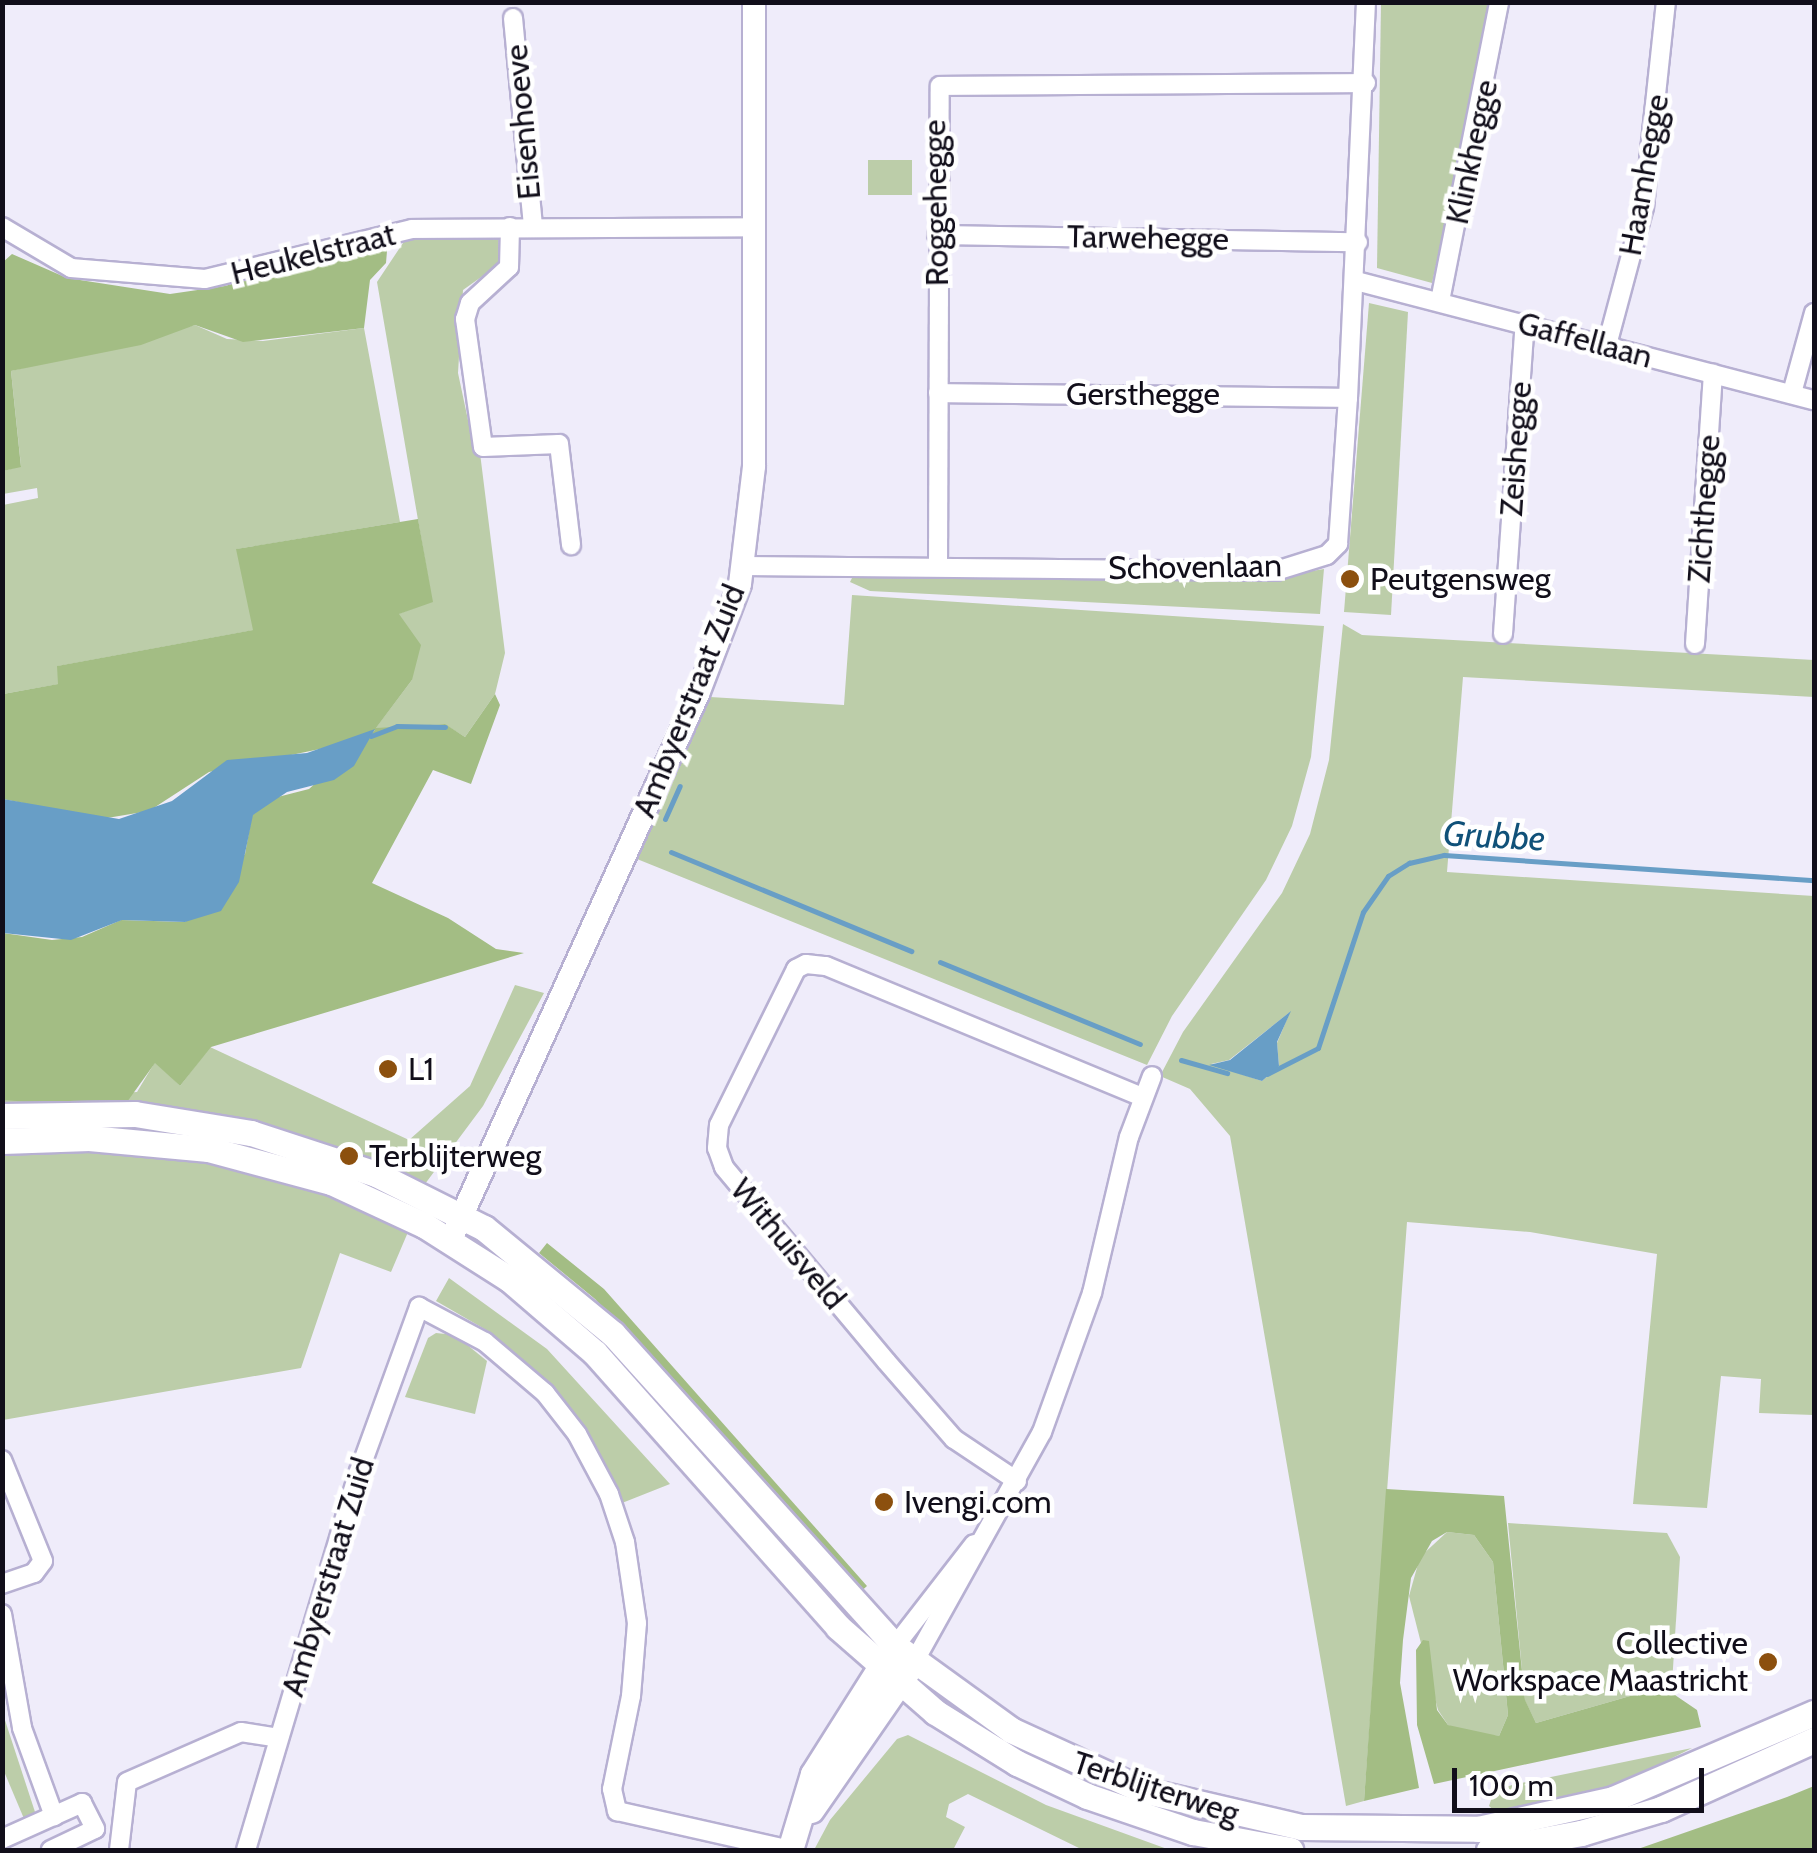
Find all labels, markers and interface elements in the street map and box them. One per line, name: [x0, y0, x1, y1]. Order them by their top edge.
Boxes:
street label: Eisenhoeve: [497, 43, 549, 201]
street label: Klinkhegge: [1438, 76, 1506, 228]
street label: Haamhegge: [1611, 91, 1677, 259]
street label: Roggehegge: [915, 119, 957, 287]
street label: Heukelstraat: [227, 215, 399, 293]
street label: Tarwehegge: [1067, 217, 1229, 259]
street label: Gaffellaan: [1514, 304, 1656, 376]
street label: Gersthegge: [1066, 375, 1220, 413]
street label: Zeishegge: [1492, 380, 1540, 518]
street label: Zichthegge: [1680, 434, 1728, 584]
street label: Schovenlaan: [1108, 546, 1282, 588]
place label: Peutgensweg: [1370, 560, 1551, 598]
marker: Peutgensweg: [1339, 568, 1361, 590]
street label: Ambyerstraat Zuid: [625, 579, 753, 823]
water label: Grubbe: [1442, 812, 1546, 860]
place label: L1: [408, 1050, 434, 1088]
marker: L1: [377, 1058, 399, 1080]
place label: Terblijterweg: [369, 1137, 541, 1175]
marker: Terblijterweg: [338, 1145, 360, 1167]
street label: Withuisveld: [722, 1171, 854, 1317]
street label: Ambyerstraat Zuid: [273, 1453, 383, 1701]
place label: Ivengi.com: [904, 1483, 1052, 1521]
marker: Ivengi.com: [873, 1491, 895, 1513]
place label: Collective Workspace Maastricht: [1453, 1625, 1748, 1700]
marker: Collective Workspace Maastricht: [1757, 1651, 1779, 1673]
street label: Terblijterweg: [1068, 1743, 1244, 1833]
scale bar: [1457, 1748, 1710, 1810]
text: 100 m: [1469, 1767, 1554, 1804]

